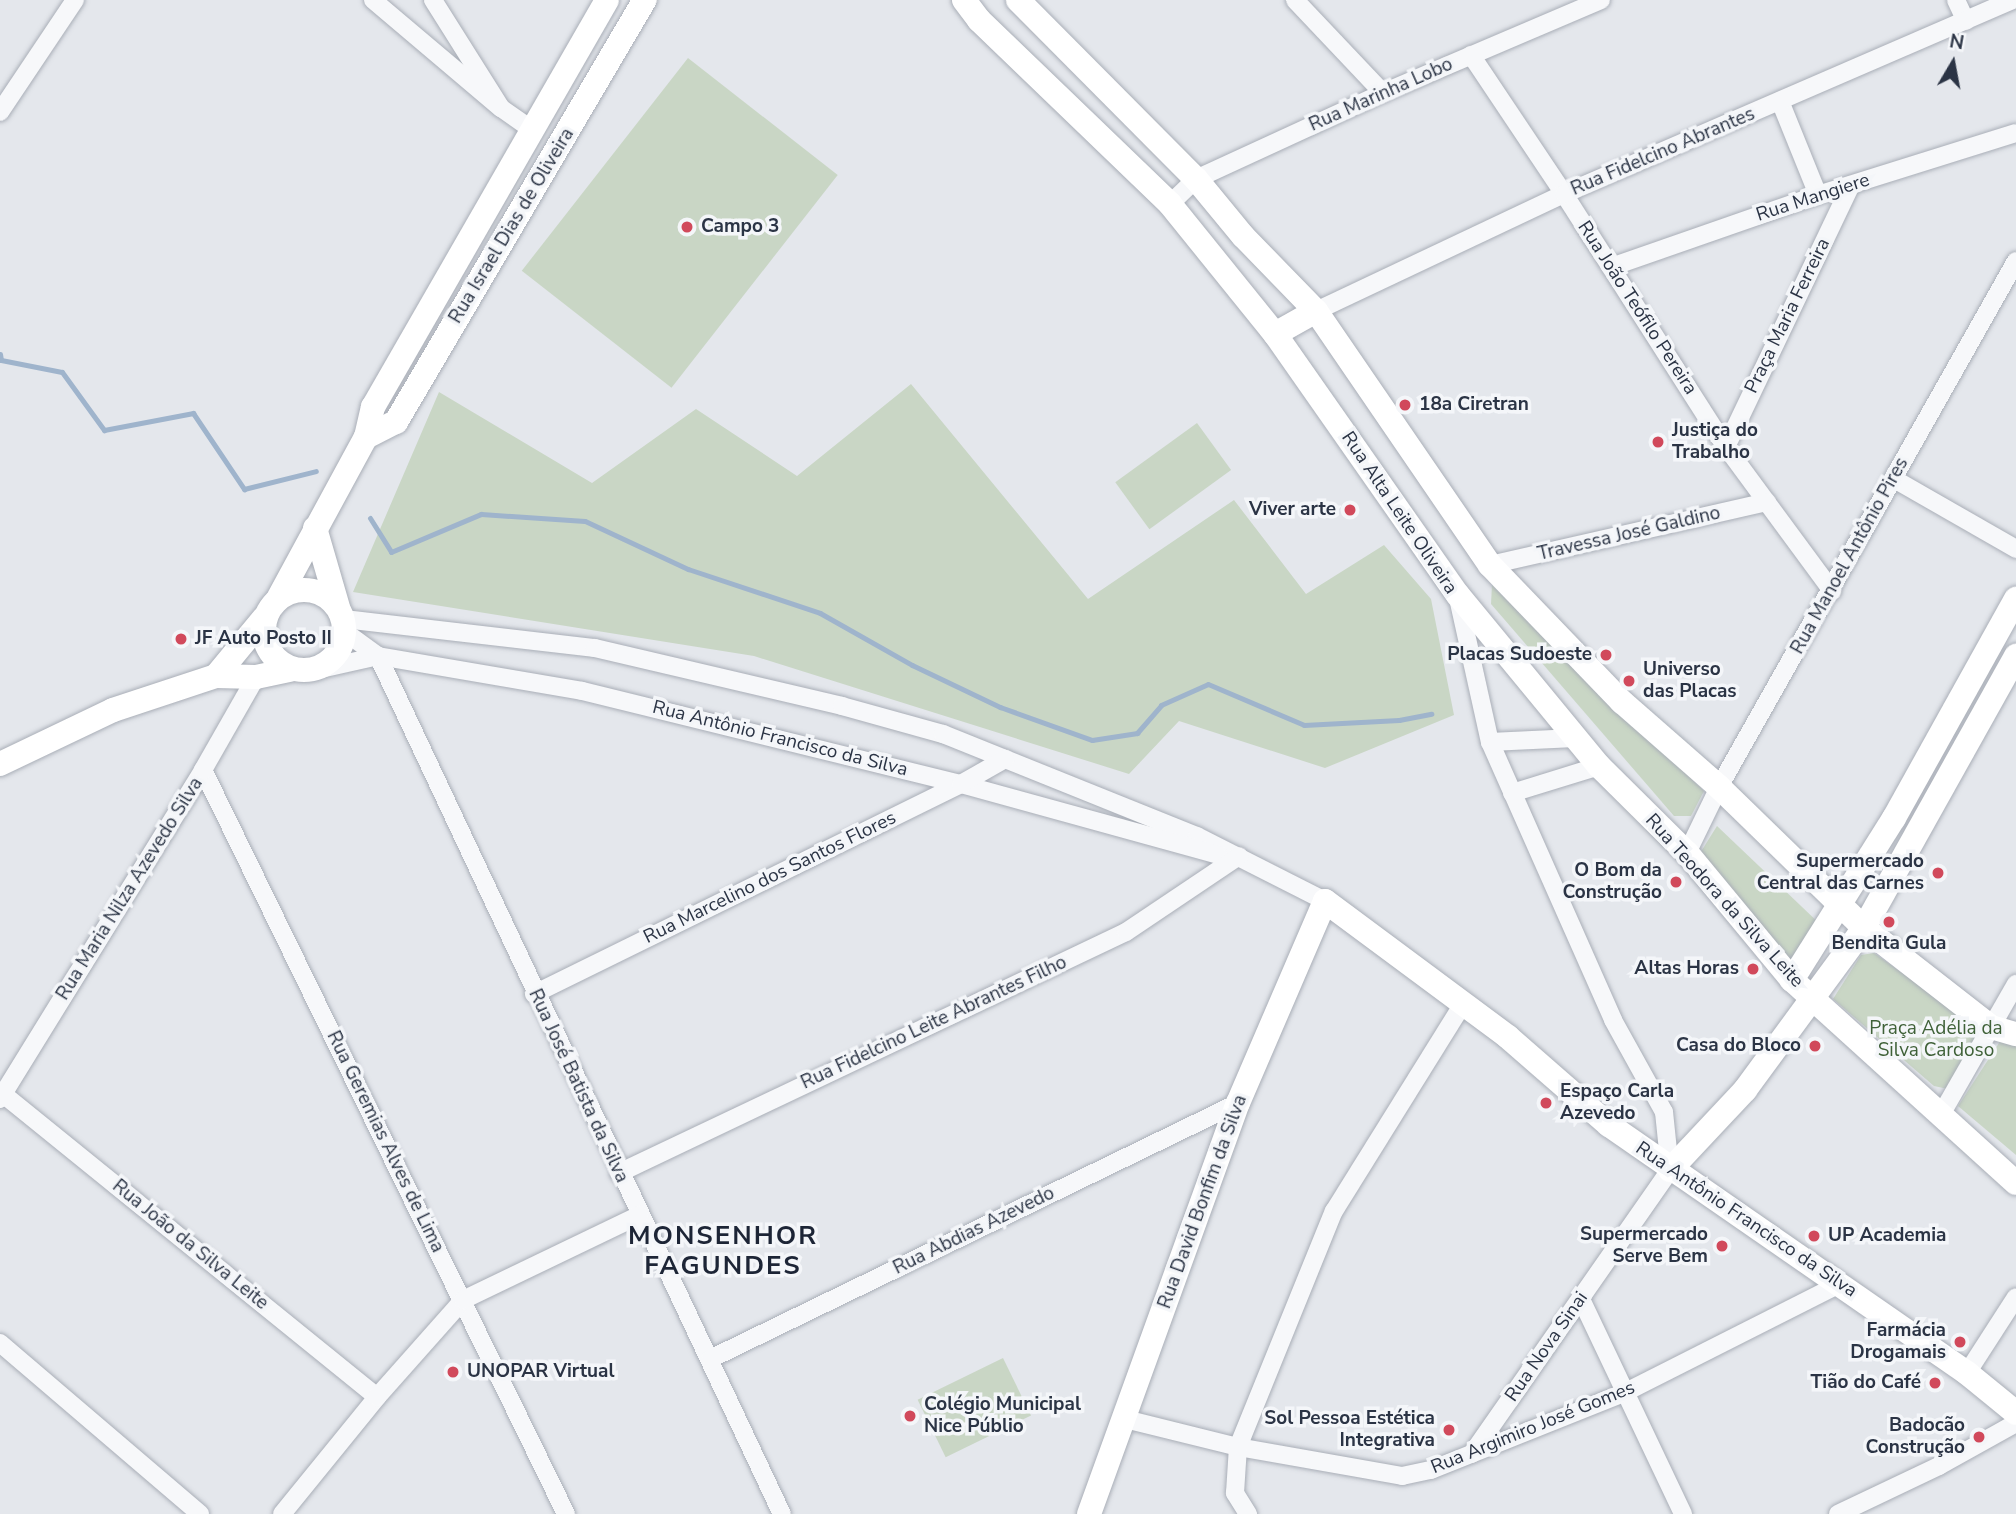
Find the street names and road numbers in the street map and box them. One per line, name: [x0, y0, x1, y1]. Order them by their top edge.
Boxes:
street label: Rua Marinha Lobo: [1306, 53, 1456, 137]
street label: Rua Fidelcino Abrantes: [1568, 103, 1758, 201]
street label: Rua Israel Dias de Oliveira: [445, 124, 579, 328]
street label: Rua Mangiere: [1753, 169, 1873, 227]
street label: Rua João Teófilo Pereira: [1572, 217, 1702, 399]
street label: Praça Maria Ferreira: [1741, 235, 1835, 397]
street label: Rua Alta Leite Oliveira: [1336, 427, 1462, 599]
street label: Rua Manoel Antônio Pires: [1786, 454, 1914, 658]
street label: Travessa José Galdino: [1535, 502, 1723, 566]
street label: Rua Antônio Francisco da Silva: [650, 696, 910, 782]
street label: Rua Maria Nilza Azevedo Silva: [52, 773, 208, 1005]
street label: Rua Marcelino dos Santos Flores: [640, 807, 900, 949]
street label: Rua Teodora da Silva Leite: [1640, 809, 1808, 993]
street label: Rua Fidelcino Leite Abrantes Filho: [798, 951, 1070, 1095]
street label: Rua José Batista da Silva: [523, 986, 633, 1186]
street label: Rua Geremias Alves de Lima: [321, 1027, 449, 1257]
street label: Rua David Bonfim da Silva: [1154, 1092, 1252, 1312]
street label: Rua Antônio Francisco da Silva: [1631, 1137, 1861, 1303]
street label: Rua João da Silva Leite: [107, 1175, 273, 1315]
street label: Rua Abdias Azevedo: [890, 1182, 1058, 1280]
street label: Rua Nova Sinai: [1501, 1288, 1593, 1406]
street label: Rua Argimiro José Gomes: [1428, 1377, 1638, 1479]

